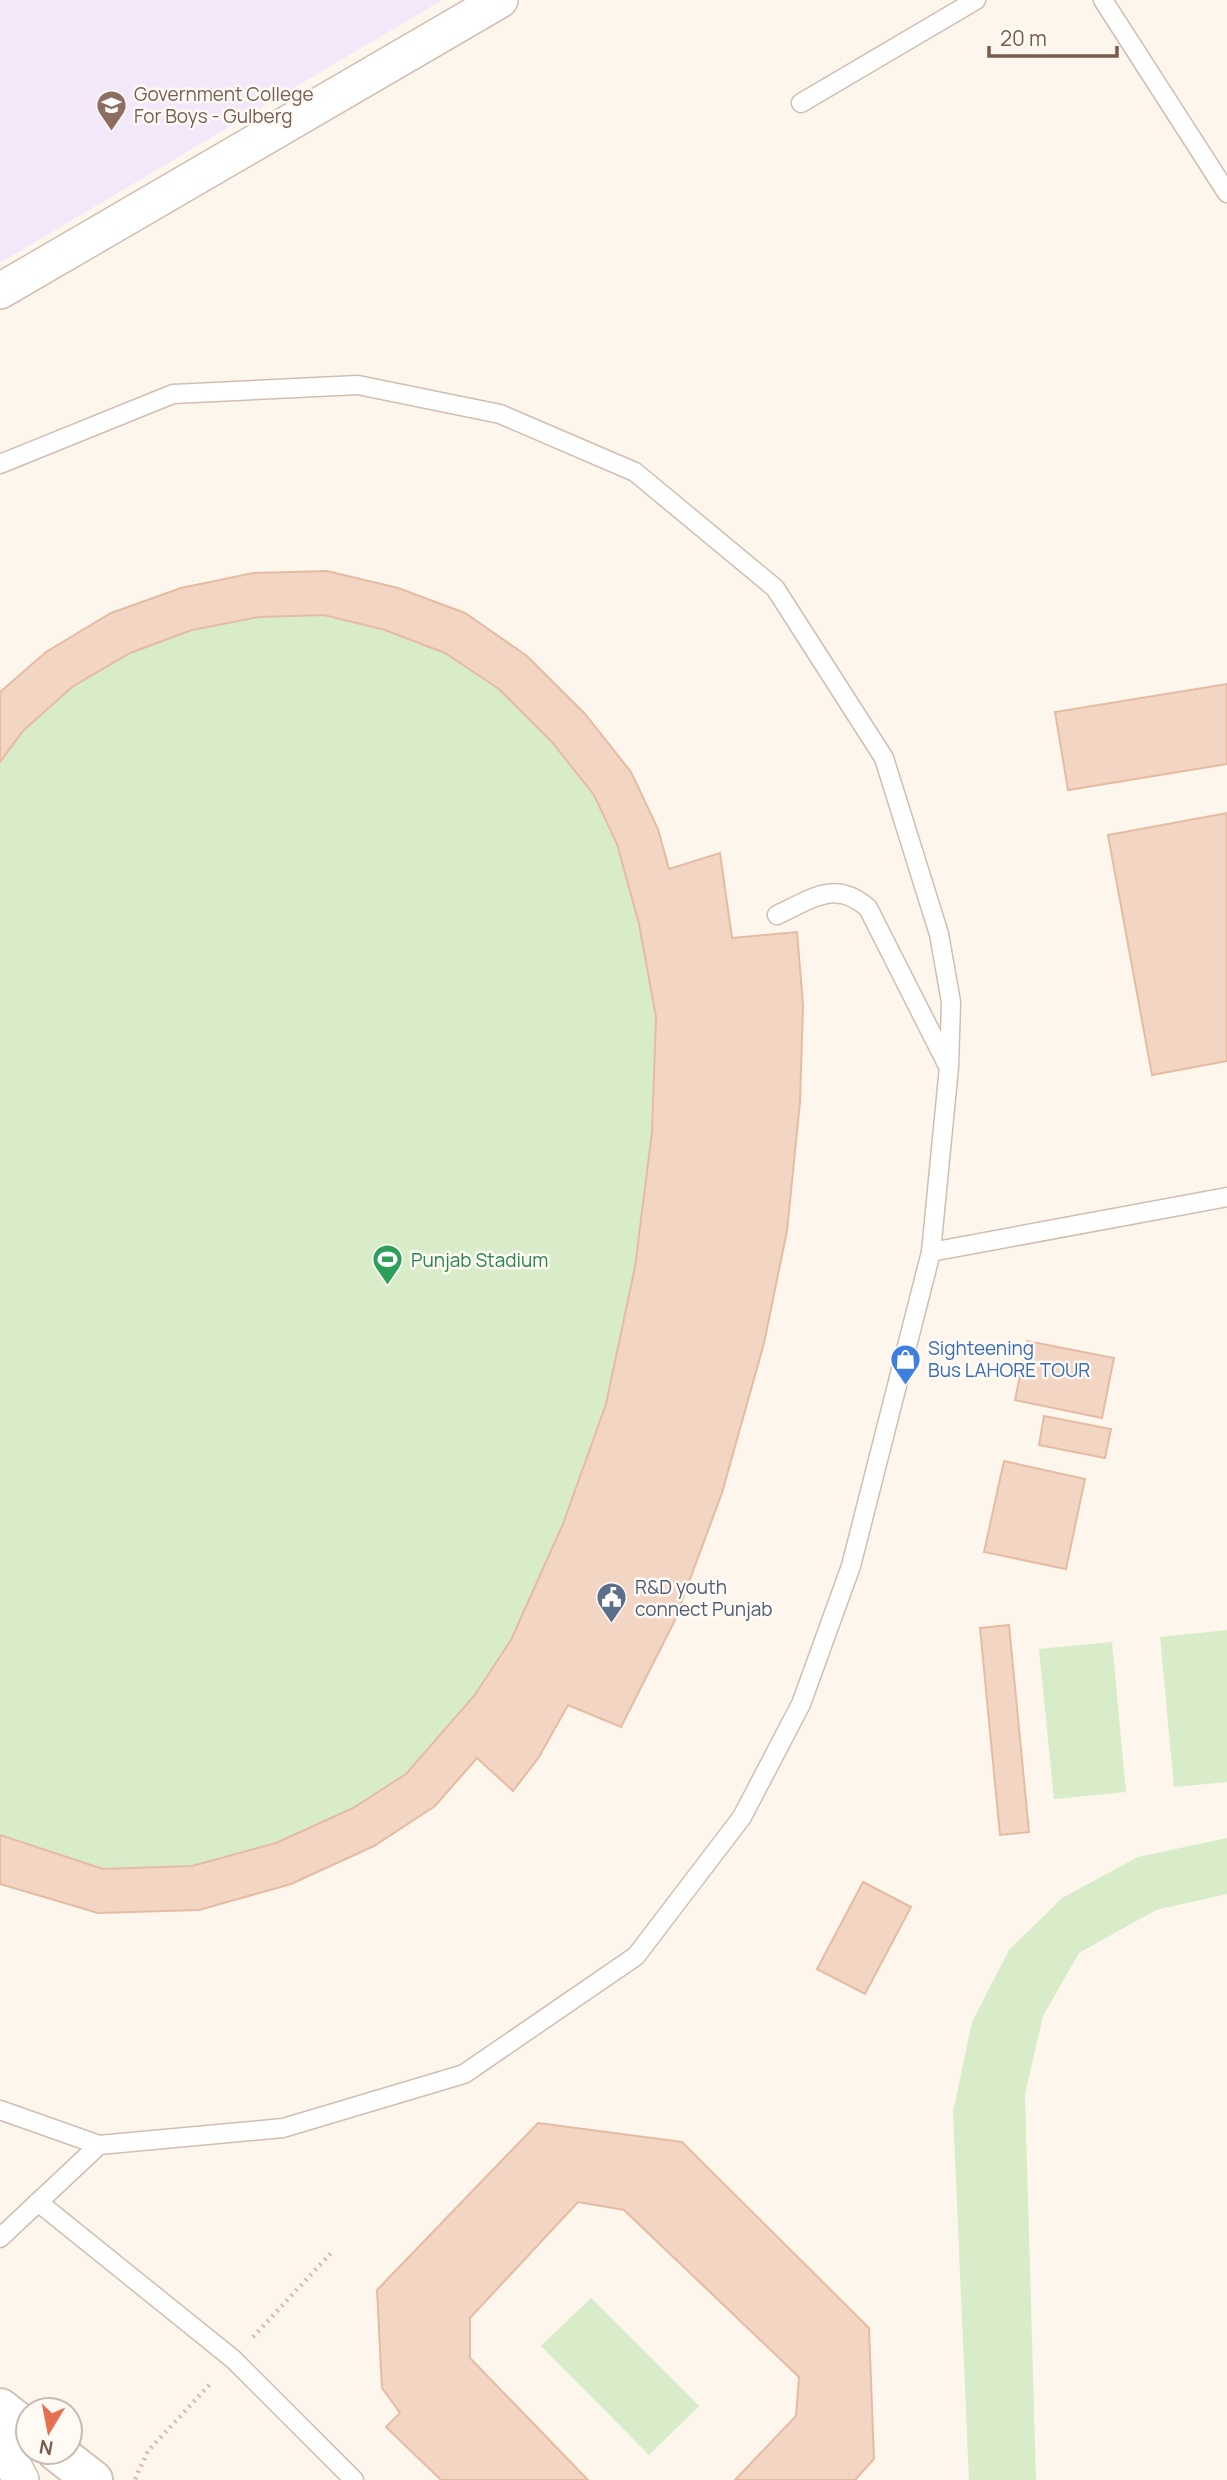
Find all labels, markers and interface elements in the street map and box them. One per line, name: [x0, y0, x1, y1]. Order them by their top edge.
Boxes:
scale bar: [989, 14, 1117, 58]
text: 20 m: [1000, 24, 1047, 52]
place label: Government College For Boys - Gulberg: [134, 81, 314, 129]
school or university icon: Government College For Boys - Gulberg: [94, 88, 128, 132]
sports icon: Punjab Stadium: [371, 1243, 405, 1287]
place label: Punjab Stadium: [411, 1247, 548, 1273]
place label: Sighteening Bus LAHORE TOUR: [928, 1335, 1090, 1383]
shop icon: Sighteening Bus LAHORE TOUR: [888, 1342, 922, 1386]
place label: R&D youth connect Punjab: [635, 1574, 773, 1622]
public building icon: R&D youth connect Punjab: [595, 1581, 629, 1625]
north arrow: [14, 2396, 84, 2466]
text: N: [37, 2434, 55, 2462]

